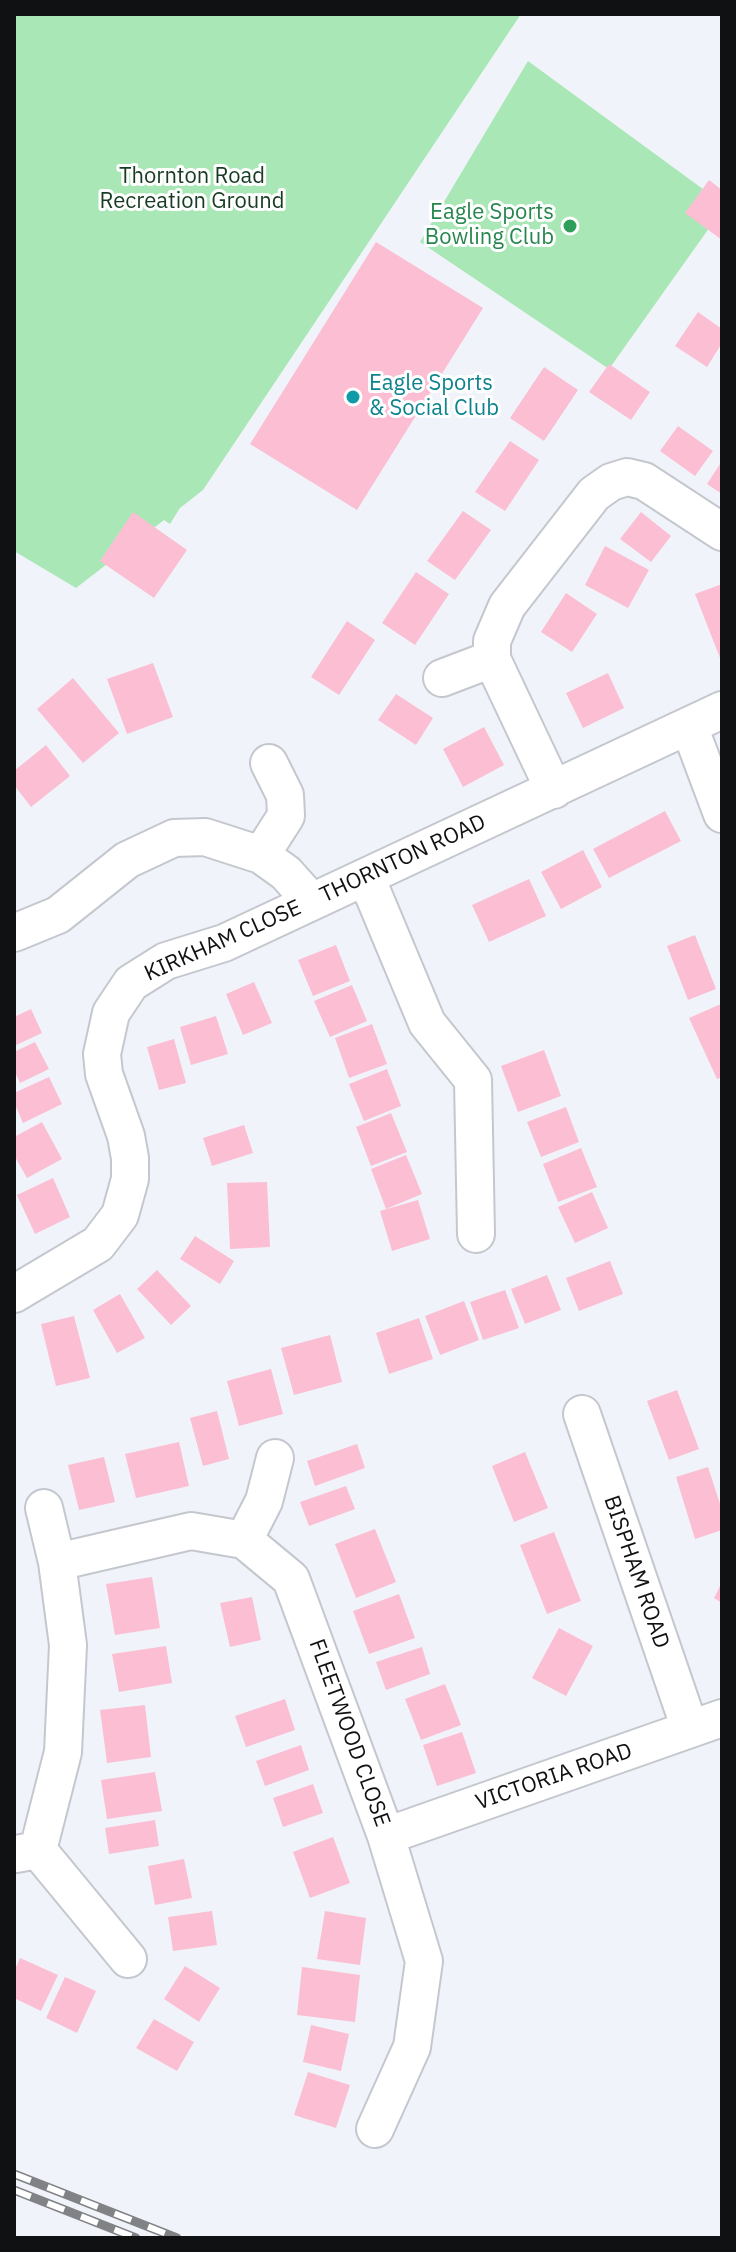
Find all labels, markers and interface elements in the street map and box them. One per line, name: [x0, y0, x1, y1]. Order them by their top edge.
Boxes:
park label: Thornton Road Recreation Ground: [99, 164, 285, 216]
place label: Eagle Sports Bowling Club: [425, 200, 554, 252]
marker: Eagle Sports Bowling Club: [561, 217, 579, 235]
place label: Eagle Sports & Social Club: [369, 371, 499, 422]
marker: Eagle Sports & Social Club: [344, 388, 362, 406]
street label: THORNTON ROAD: [316, 809, 490, 909]
street label: KIRKHAM CLOSE: [141, 895, 305, 987]
street label: BISPHAM ROAD: [597, 1492, 675, 1652]
street label: FLEETWOOD CLOSE: [303, 1636, 395, 1830]
street label: VICTORIA ROAD: [472, 1738, 636, 1816]

